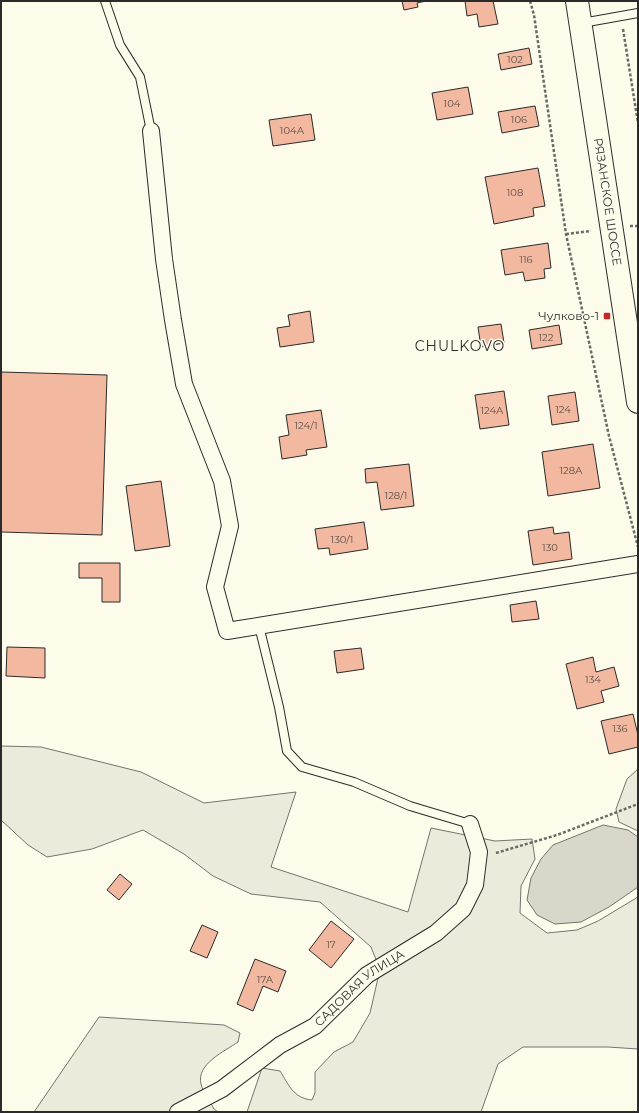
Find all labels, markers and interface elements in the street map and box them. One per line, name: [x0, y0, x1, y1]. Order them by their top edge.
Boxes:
house number: 102: [507, 53, 523, 66]
house number: 104: [444, 97, 461, 110]
house number: 106: [511, 113, 527, 126]
house number: 104А: [280, 124, 305, 137]
street label: РЯЗАНСКОЕ ШОССЕ: [591, 137, 625, 267]
house number: 108: [507, 186, 523, 199]
house number: 116: [519, 253, 533, 266]
place label: Чулково-1: [538, 308, 599, 323]
marker: Чулково-1: [602, 311, 612, 321]
house number: 122: [539, 331, 554, 344]
district label: CHULKOVO: [415, 337, 505, 355]
house number: 124: [555, 403, 571, 416]
house number: 124А: [480, 404, 504, 417]
house number: 124/1: [294, 419, 318, 432]
house number: 128А: [559, 464, 583, 477]
house number: 128/1: [385, 489, 407, 502]
house number: 130/1: [331, 533, 353, 546]
house number: 130: [542, 541, 558, 554]
house number: 134: [585, 673, 601, 686]
house number: 136: [612, 722, 628, 735]
house number: 17: [326, 938, 336, 951]
street label: САДОВАЯ УЛИЦА: [311, 946, 407, 1029]
house number: 17А: [257, 973, 274, 986]

